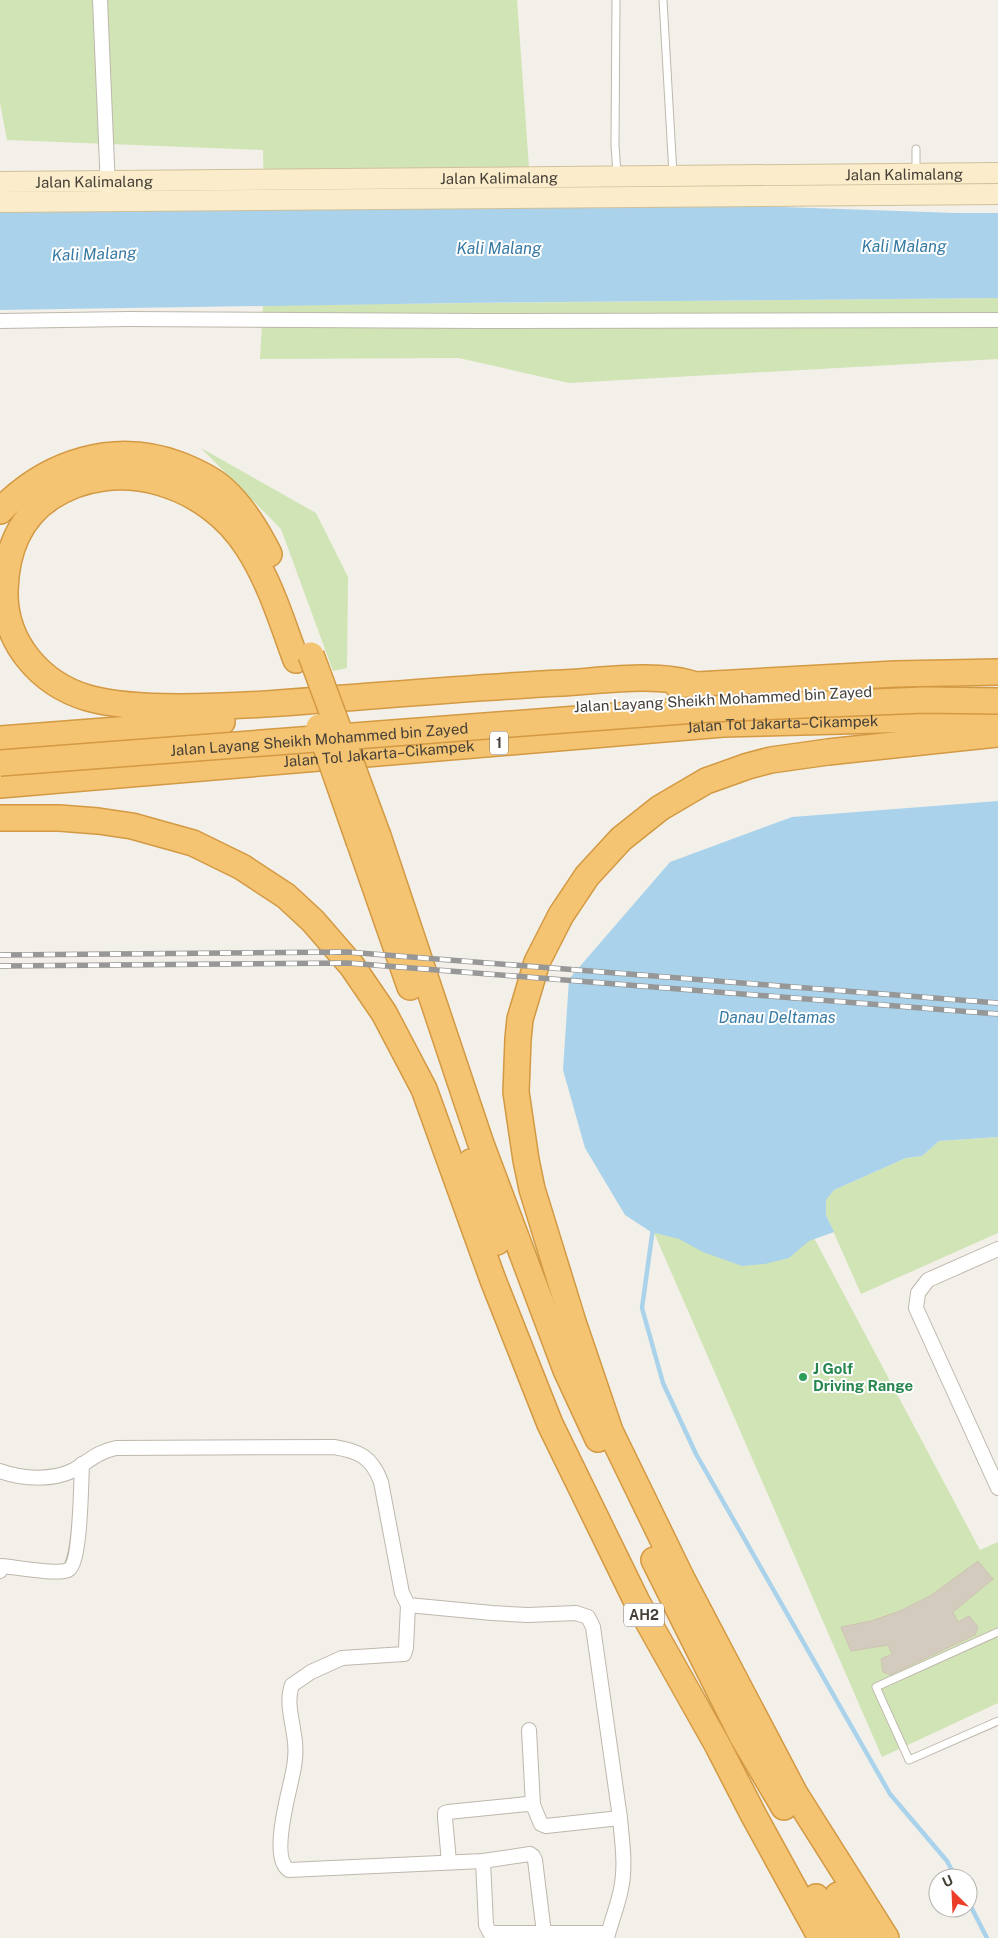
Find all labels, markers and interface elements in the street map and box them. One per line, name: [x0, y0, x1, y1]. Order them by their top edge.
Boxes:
street label: Jalan Kalimalang: [845, 165, 963, 183]
street label: Jalan Kalimalang: [440, 168, 558, 187]
street label: Jalan Kalimalang: [35, 172, 153, 190]
water label: Kali Malang: [861, 237, 947, 256]
water label: Kali Malang: [456, 239, 542, 258]
water label: Kali Malang: [51, 243, 137, 265]
street label: Jalan Layang Sheikh Mohammed bin Zayed: [573, 683, 873, 715]
street label: Jalan Tol Jakarta–Cikampek: [686, 712, 879, 736]
street label: Jalan Layang Sheikh Mohammed bin Zayed: [169, 719, 469, 759]
road number: 1: [490, 731, 508, 754]
street label: Jalan Tol Jakarta–Cikampek: [282, 737, 475, 770]
water label: Danau Deltamas: [718, 1008, 836, 1027]
place label: J Golf Driving Range: [813, 1360, 913, 1394]
marker: J Golf Driving Range: [797, 1371, 809, 1383]
road number: AH2: [624, 1604, 664, 1626]
north arrow: [928, 1868, 978, 1918]
text: U: [940, 1872, 956, 1890]

